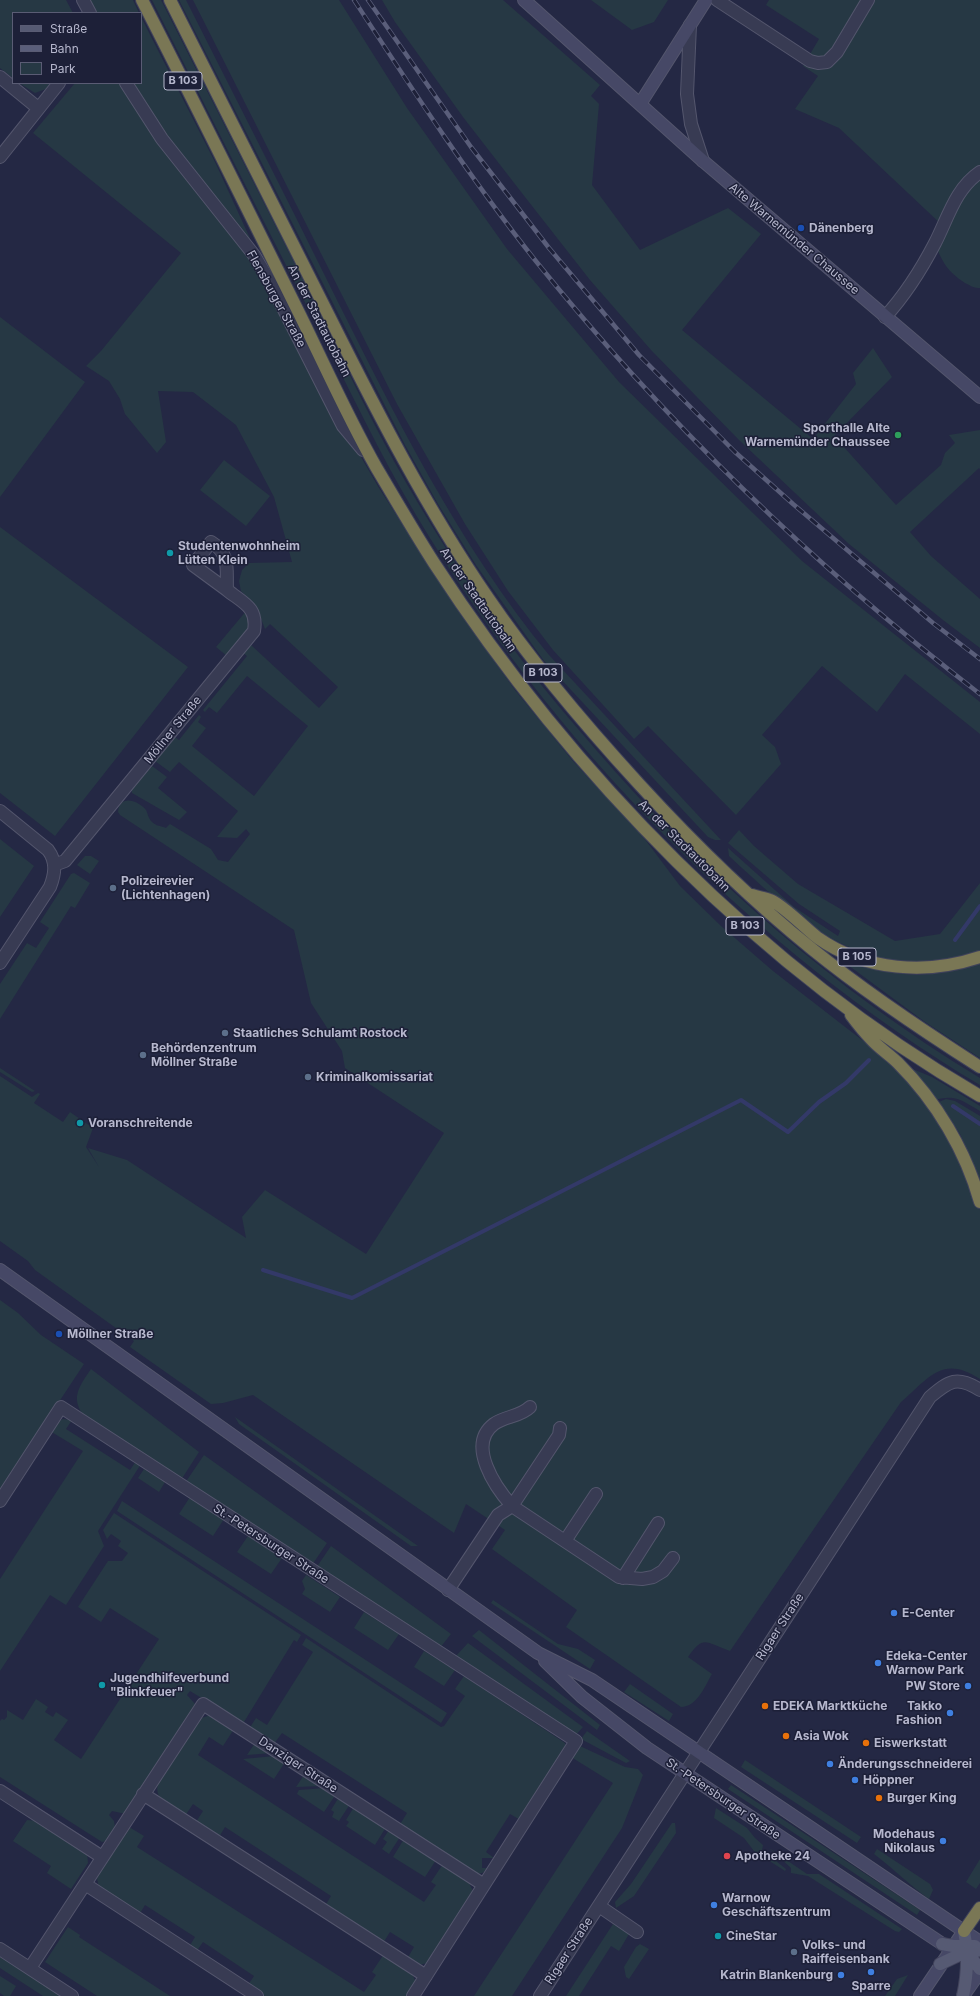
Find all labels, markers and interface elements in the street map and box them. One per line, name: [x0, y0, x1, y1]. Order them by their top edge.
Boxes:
legend: [12, 12, 142, 84]
text: Straße: [50, 21, 87, 36]
text: Bahn: [50, 41, 79, 56]
text: Park: [50, 61, 76, 76]
road number: B 103: [164, 72, 202, 90]
street label: Alte Warnemünder Chaussee: [726, 180, 862, 298]
place label: Dänenberg: [809, 221, 874, 235]
marker: Dänenberg: [796, 223, 806, 233]
street label: Flensburger Straße: [243, 248, 309, 350]
street label: An der Stadtautobahn: [284, 262, 354, 380]
place label: Sporthalle Alte Warnemünder Chaussee: [745, 421, 890, 449]
marker: Sporthalle Alte Warnemünder Chaussee: [893, 430, 903, 440]
place label: Studentenwohnheim Lütten Klein: [178, 539, 300, 567]
street label: An der Stadtautobahn: [437, 545, 519, 655]
marker: Studentenwohnheim Lütten Klein: [165, 548, 175, 558]
road number: B 103: [524, 664, 562, 682]
street label: Möllner Straße: [141, 693, 205, 767]
street label: An der Stadtautobahn: [635, 797, 733, 895]
place label: Polizeirevier (Lichtenhagen): [121, 874, 210, 902]
marker: Polizeirevier (Lichtenhagen): [108, 883, 118, 893]
road number: B 103: [726, 917, 764, 935]
road number: B 105: [838, 948, 876, 966]
place label: Staatliches Schulamt Rostock: [233, 1026, 407, 1040]
marker: Staatliches Schulamt Rostock: [220, 1028, 230, 1038]
place label: Behördenzentrum Möllner Straße: [151, 1041, 257, 1069]
marker: Behördenzentrum Möllner Straße: [138, 1050, 148, 1060]
place label: Kriminalkomissariat: [316, 1070, 433, 1084]
marker: Kriminalkomissariat: [303, 1072, 313, 1082]
place label: Voranschreitende: [88, 1116, 193, 1130]
marker: Voranschreitende: [75, 1118, 85, 1128]
place label: Möllner Straße: [67, 1327, 153, 1341]
marker: Möllner Straße: [54, 1329, 64, 1339]
street label: St.-Petersburger Straße: [210, 1501, 332, 1587]
street label: Rigaer Straße: [753, 1591, 807, 1663]
place label: E-Center: [902, 1606, 955, 1620]
marker: E-Center: [889, 1608, 899, 1618]
place label: Edeka-Center Warnow Park: [886, 1649, 967, 1677]
marker: Edeka-Center Warnow Park: [873, 1658, 883, 1668]
place label: Jugendhilfeverbund "Blinkfeuer": [110, 1671, 229, 1699]
place label: PW Store: [906, 1679, 960, 1693]
marker: Jugendhilfeverbund "Blinkfeuer": [97, 1680, 107, 1690]
marker: PW Store: [963, 1681, 973, 1691]
place label: EDEKA Marktküche: [773, 1699, 887, 1713]
place label: Takko Fashion: [896, 1699, 942, 1727]
marker: EDEKA Marktküche: [760, 1701, 770, 1711]
marker: Takko Fashion: [945, 1708, 955, 1718]
place label: Asia Wok: [794, 1729, 849, 1743]
marker: Asia Wok: [781, 1731, 791, 1741]
street label: Danziger Straße: [256, 1734, 340, 1796]
place label: Eiswerkstatt: [874, 1736, 947, 1750]
marker: Eiswerkstatt: [861, 1738, 871, 1748]
street label: St.-Petersburger Straße: [663, 1755, 783, 1843]
place label: Änderungsschneiderei: [838, 1757, 972, 1771]
marker: Änderungsschneiderei: [825, 1759, 835, 1769]
place label: Höppner: [863, 1773, 914, 1787]
marker: Höppner: [850, 1775, 860, 1785]
place label: Burger King: [887, 1791, 956, 1805]
marker: Burger King: [874, 1793, 884, 1803]
place label: Modehaus Nikolaus: [873, 1827, 935, 1855]
marker: Modehaus Nikolaus: [938, 1836, 948, 1846]
place label: Apotheke 24: [735, 1849, 810, 1863]
marker: Apotheke 24: [722, 1851, 732, 1861]
place label: Warnow Geschäftszentrum: [722, 1891, 831, 1919]
marker: Warnow Geschäftszentrum: [709, 1900, 719, 1910]
street label: Rigaer Straße: [542, 1915, 596, 1987]
place label: CineStar: [726, 1929, 777, 1943]
marker: CineStar: [713, 1931, 723, 1941]
place label: Volks- und Raiffeisenbank: [802, 1938, 890, 1966]
marker: Volks- und Raiffeisenbank: [789, 1947, 799, 1957]
marker: Sparre: [866, 1967, 876, 1977]
place label: Katrin Blankenburg: [720, 1968, 833, 1982]
marker: Katrin Blankenburg: [836, 1970, 846, 1980]
place label: Sparre: [851, 1979, 891, 1993]

